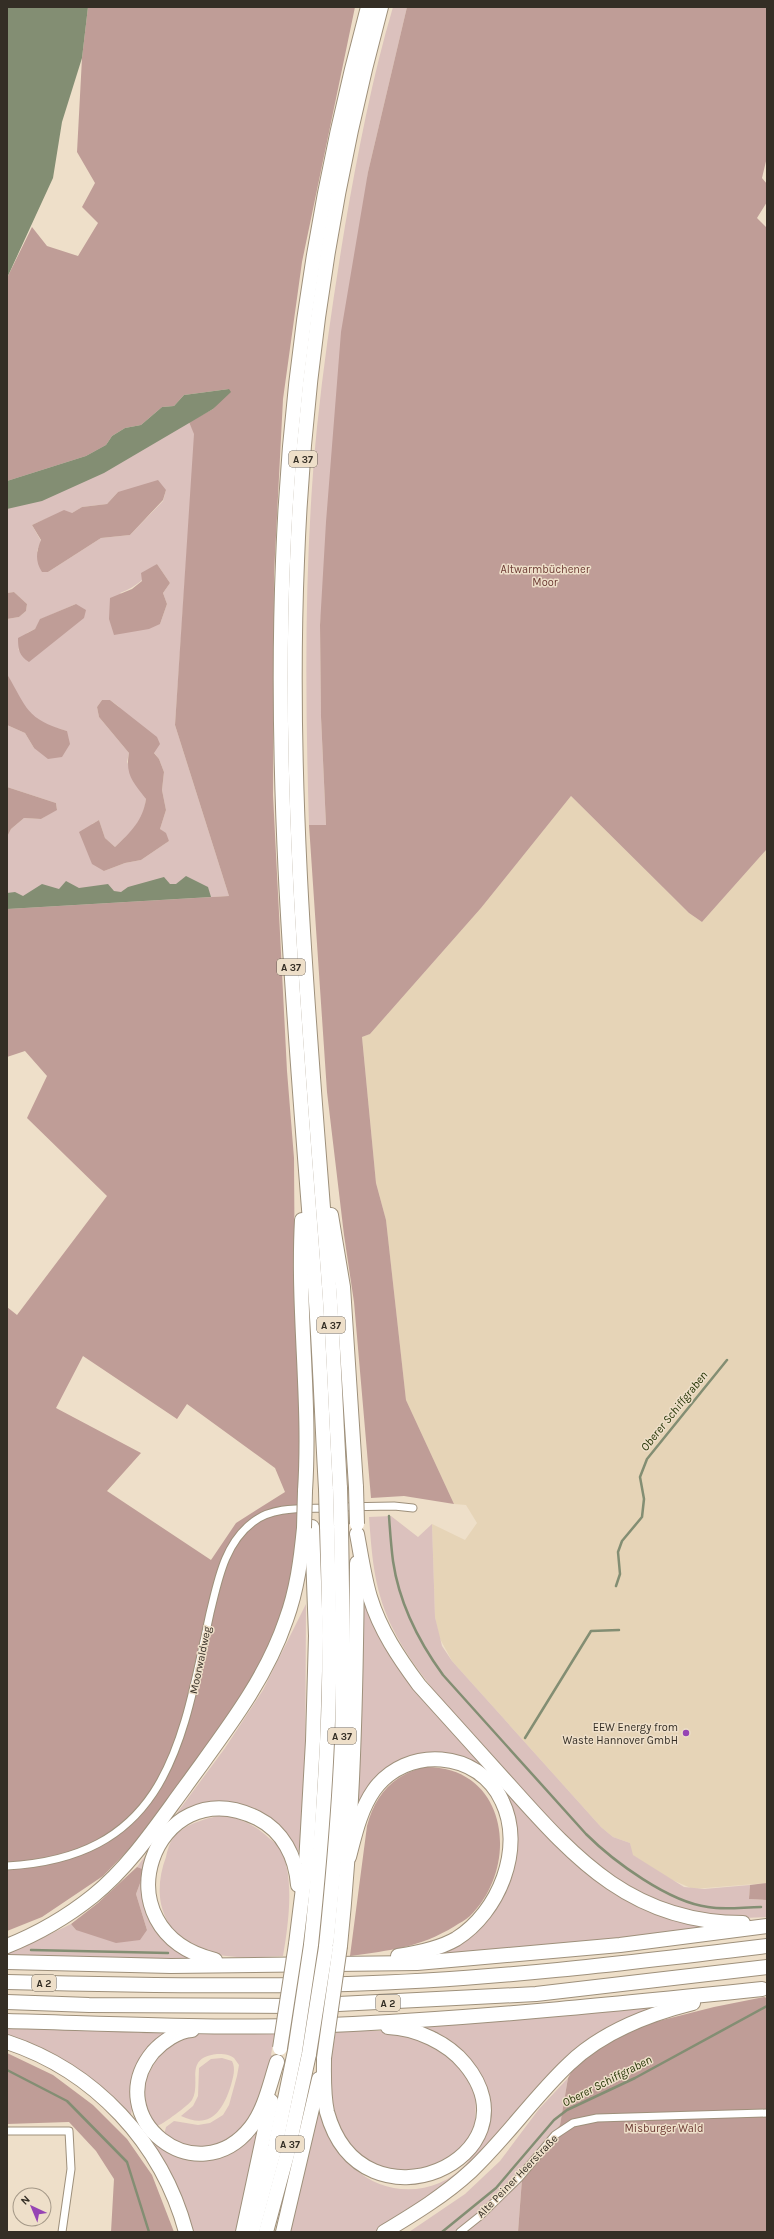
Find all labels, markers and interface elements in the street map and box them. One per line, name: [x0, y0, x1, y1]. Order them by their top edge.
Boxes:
road number: A 37: [289, 451, 317, 467]
park label: Altwarmbüchener Moor: [500, 563, 590, 589]
road number: A 37: [277, 959, 305, 975]
road number: A 37: [317, 1317, 345, 1333]
water label: Oberer Schiffgraben: [637, 1368, 711, 1454]
street label: Moorwaldweg: [187, 1624, 214, 1695]
place label: EEW Energy from Waste Hannover GmbH: [563, 1721, 678, 1747]
road number: A 37: [328, 1728, 356, 1744]
marker: EEW Energy from Waste Hannover GmbH: [681, 1728, 691, 1738]
road number: A 2: [32, 1975, 56, 1991]
road number: A 2: [376, 1995, 400, 2011]
water label: Oberer Schiffgraben: [560, 2052, 654, 2110]
park label: Misburger Wald: [625, 2122, 703, 2135]
street label: Alte Peiner Heerstraße: [474, 2132, 561, 2221]
road number: A 37: [276, 2136, 304, 2152]
north arrow: [12, 2187, 52, 2227]
text: N: [18, 2193, 33, 2208]

